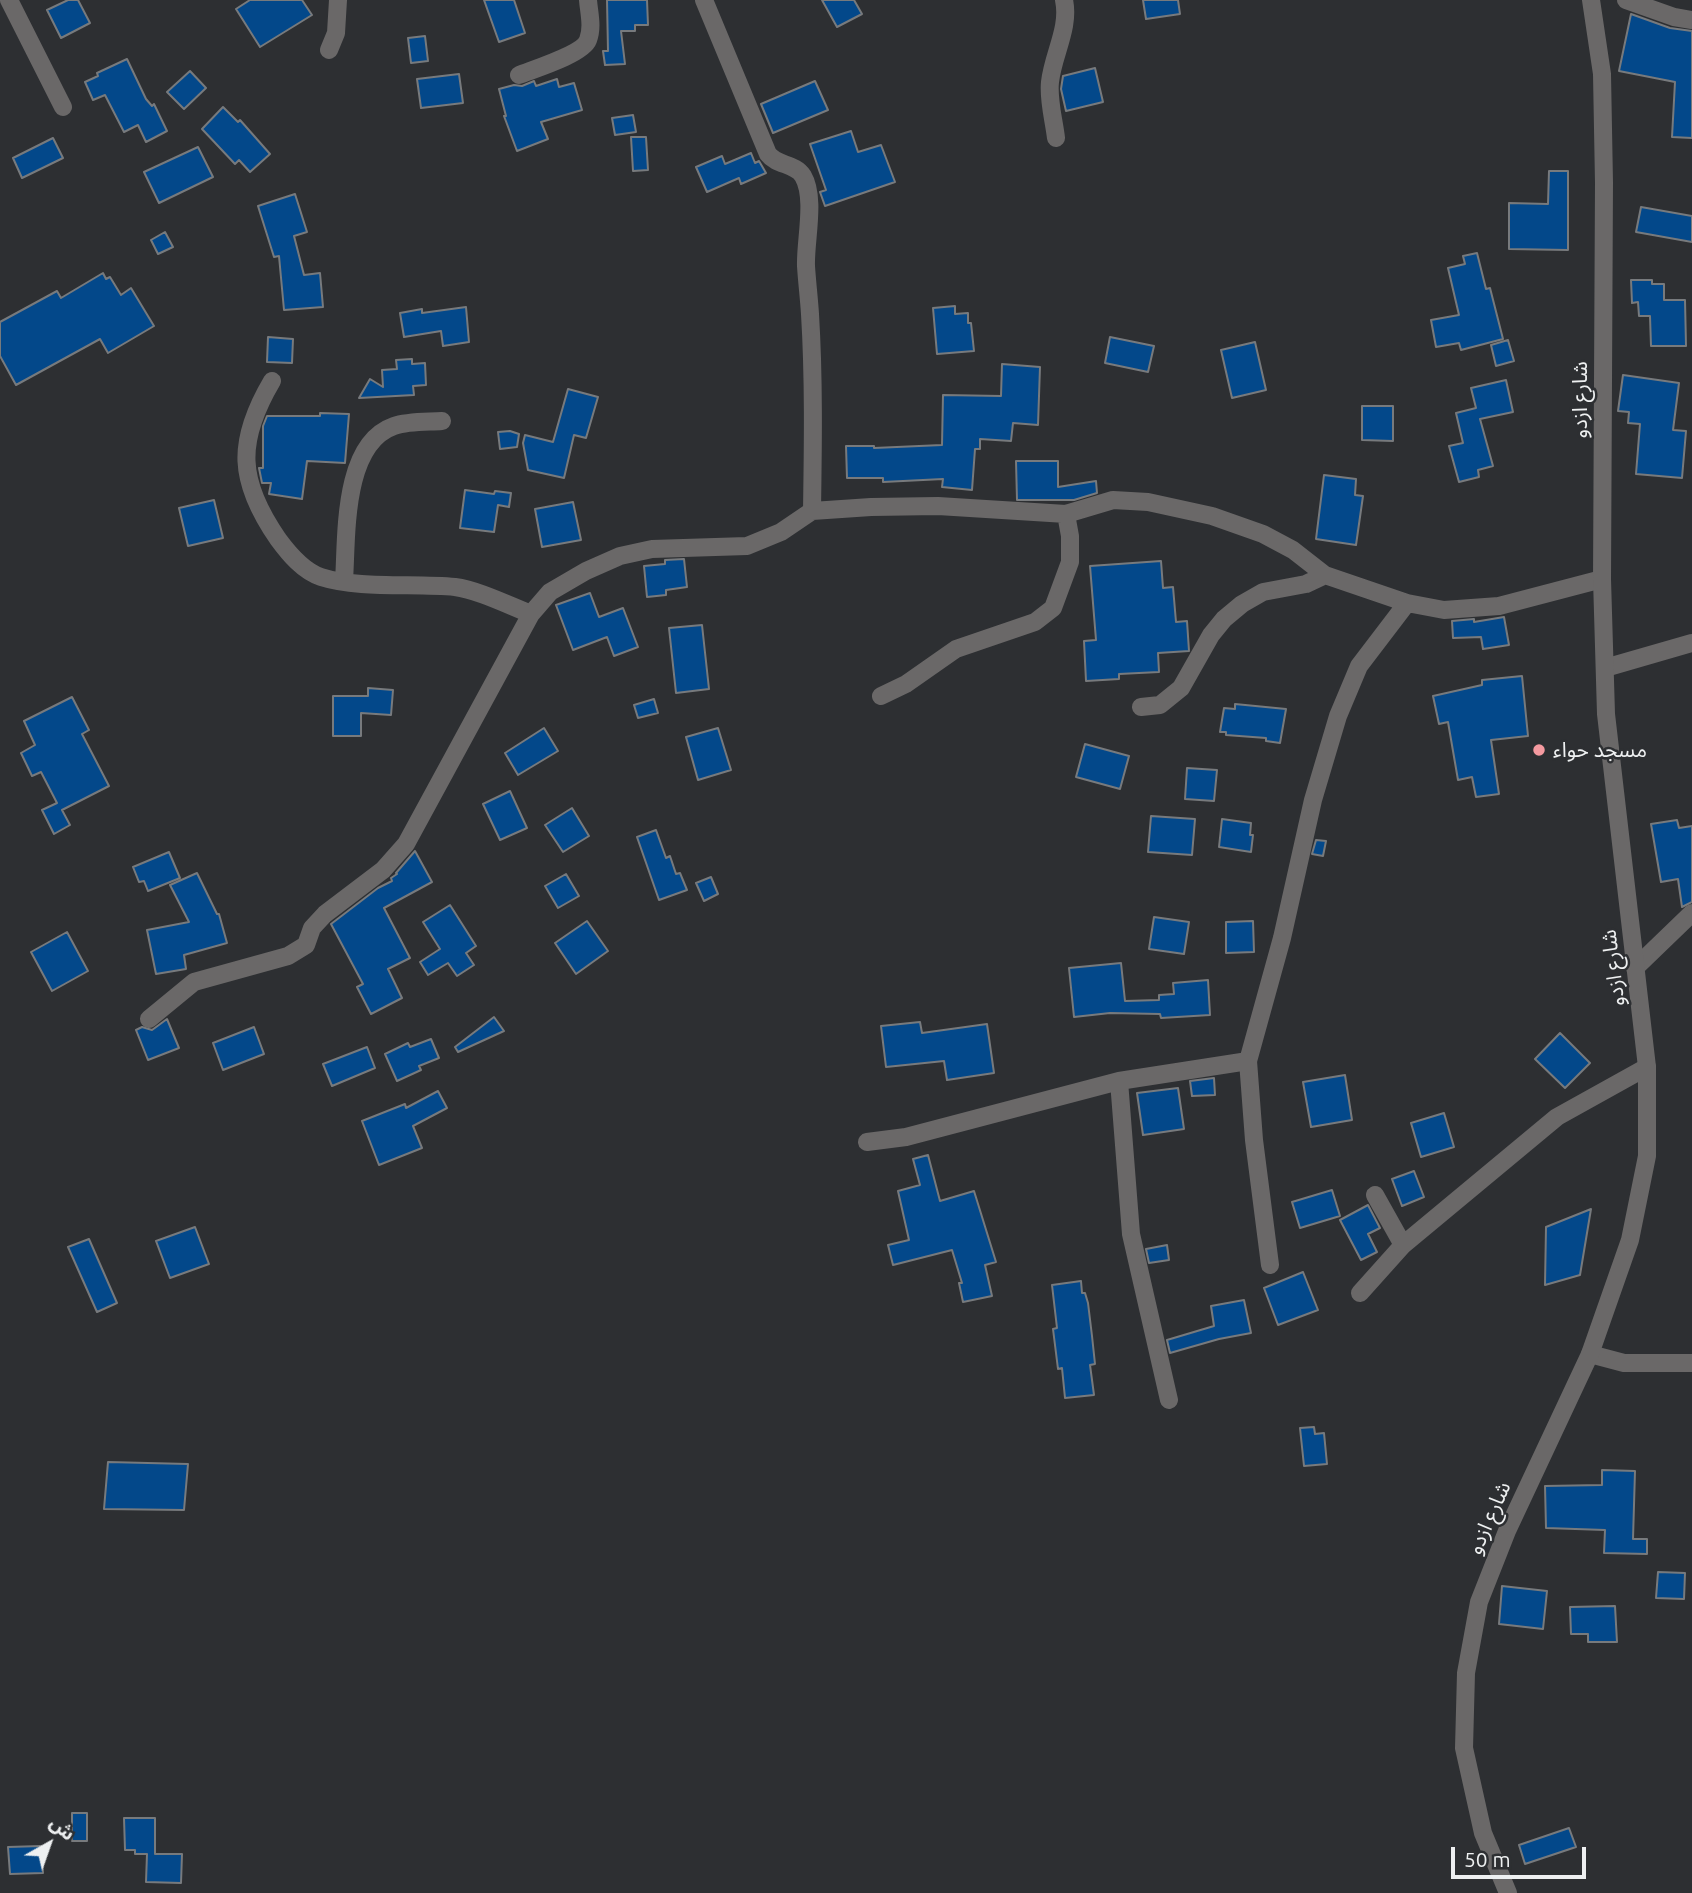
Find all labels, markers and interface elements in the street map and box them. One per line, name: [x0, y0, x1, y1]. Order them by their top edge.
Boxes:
street label: شارع ازدو: [1567, 361, 1593, 439]
place label: مسجد حواء: [1553, 737, 1647, 763]
marker: مسجد حواء: [1531, 742, 1547, 758]
street label: شارع ازدو: [1596, 928, 1630, 1008]
street label: شارع ازدو: [1462, 1478, 1516, 1558]
north arrow: [14, 1809, 84, 1879]
text: ش: [45, 1811, 80, 1845]
scale bar: [1454, 1834, 1589, 1878]
text: 50 m: [1464, 1847, 1511, 1871]

